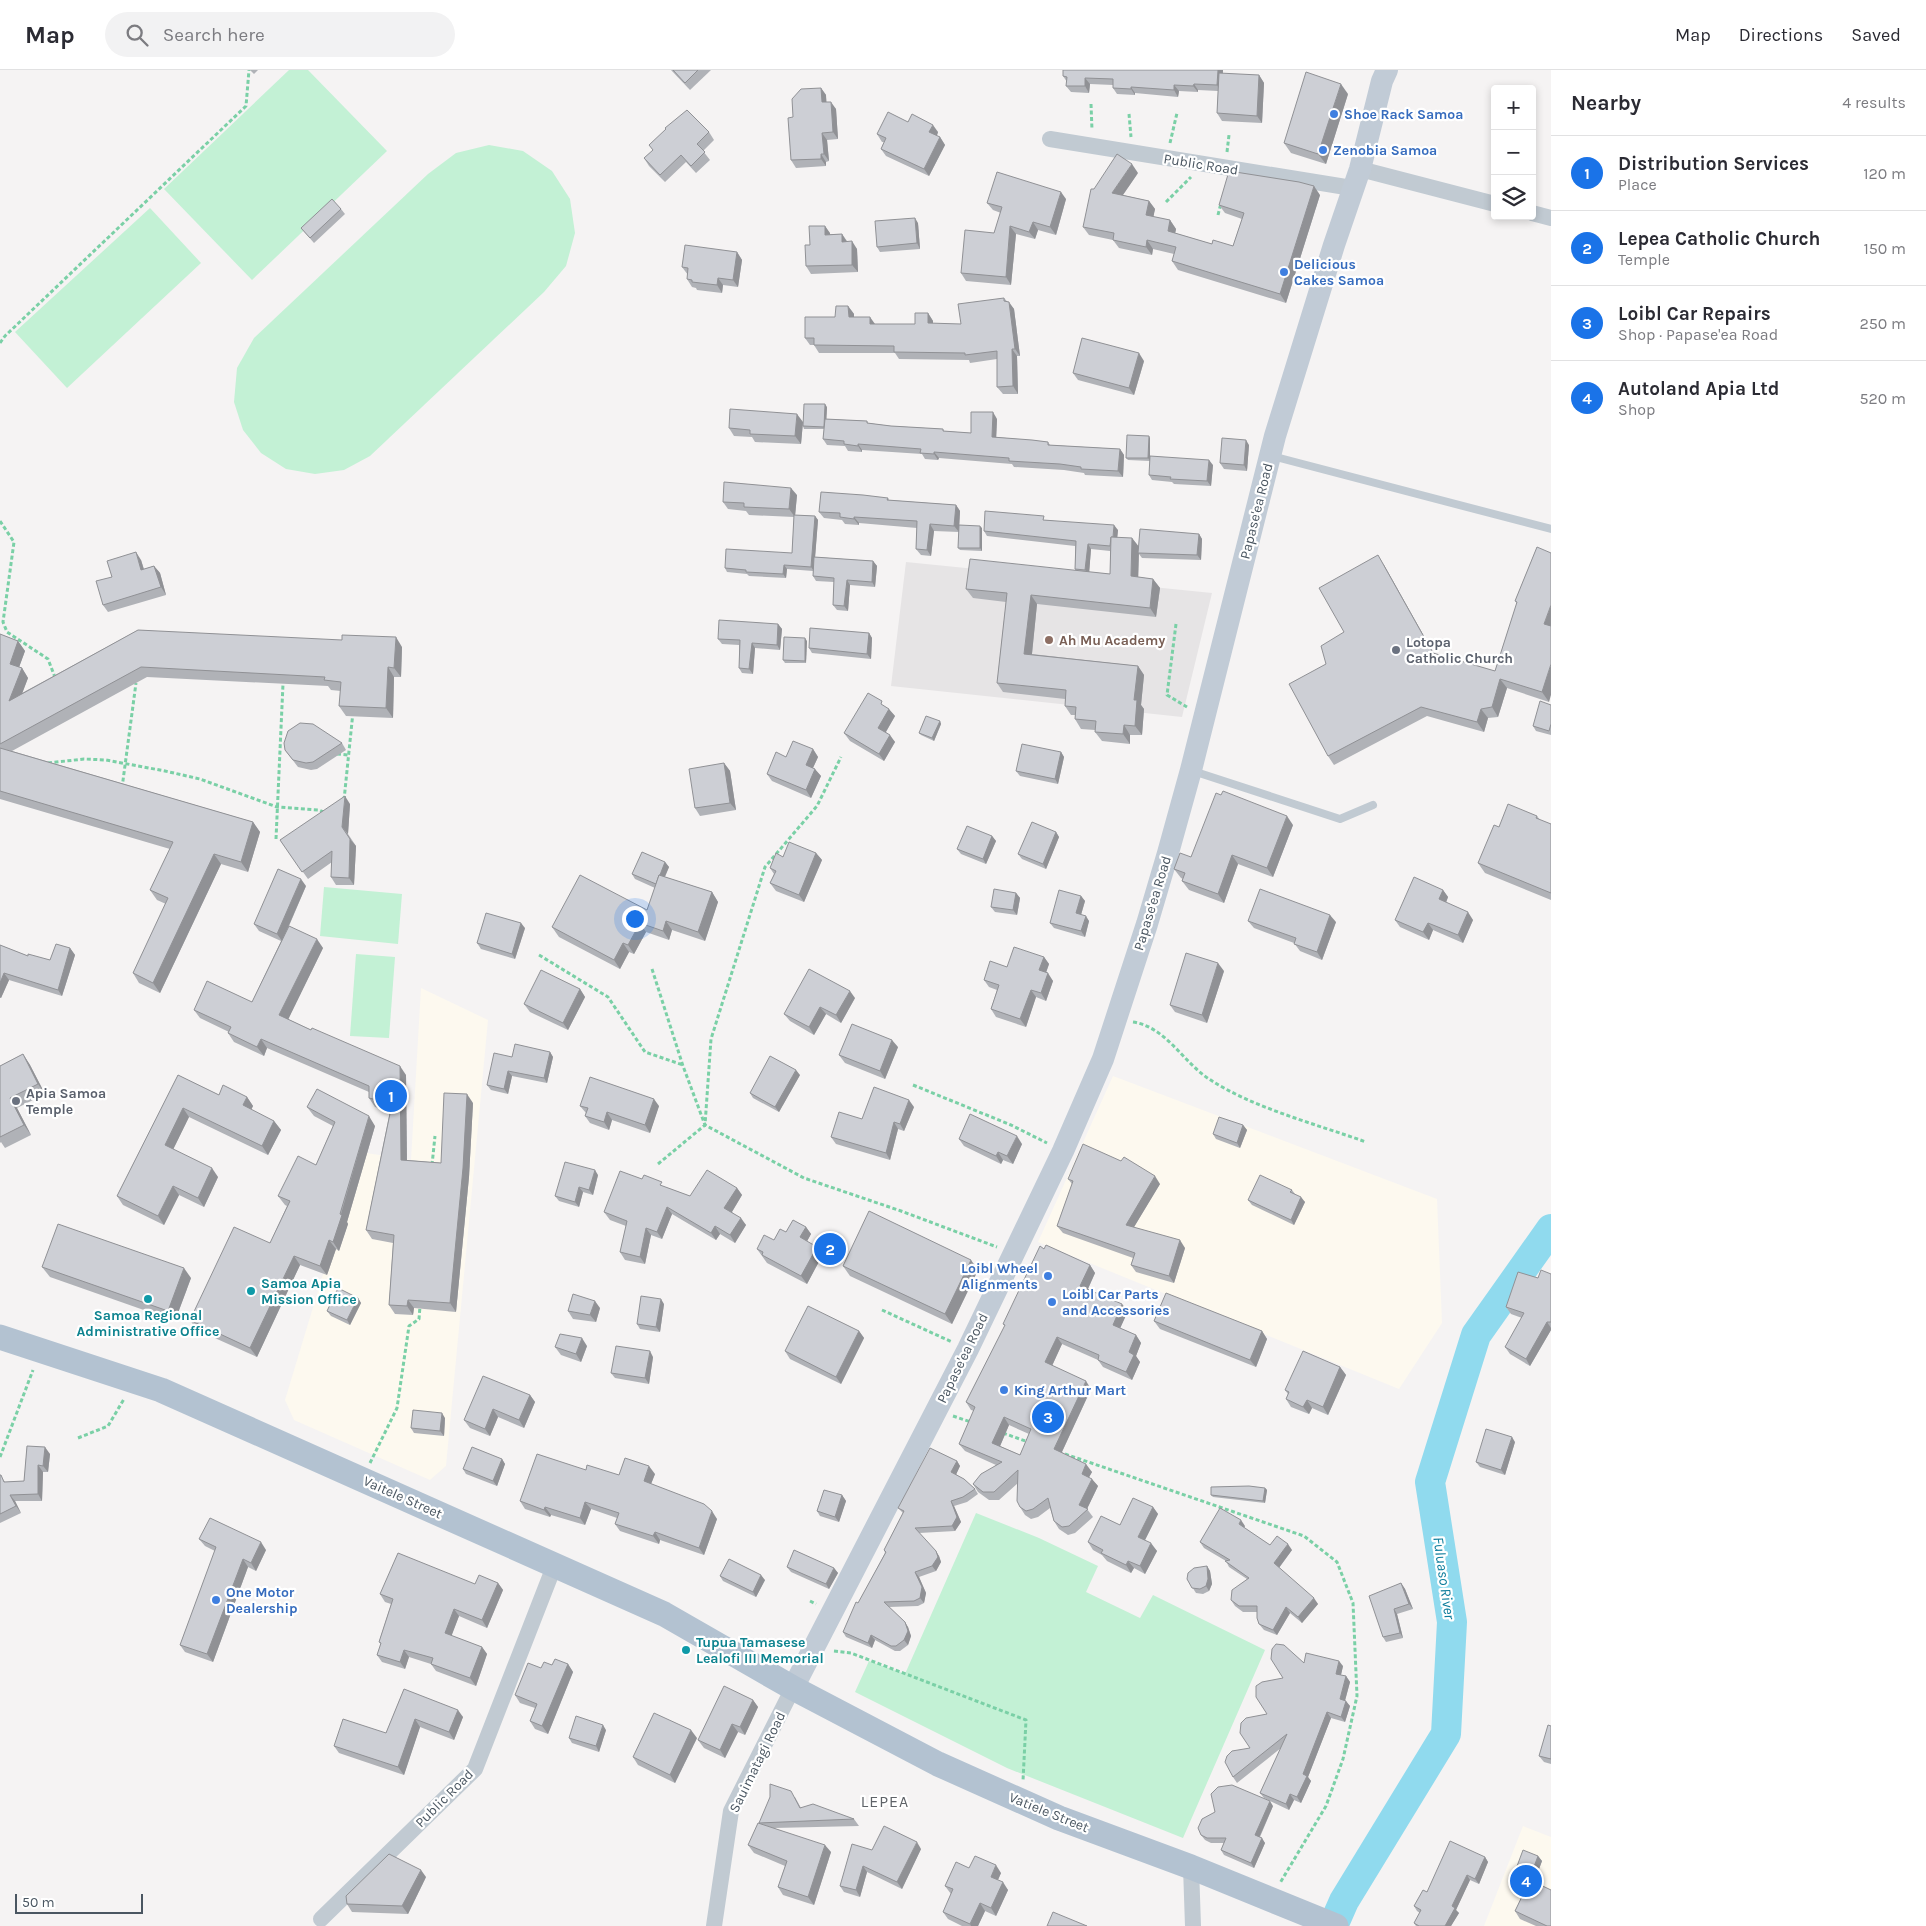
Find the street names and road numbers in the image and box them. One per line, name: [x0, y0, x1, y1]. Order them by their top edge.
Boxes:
street label: Public Road: [1162, 150, 1239, 179]
street label: Papase'ea Road: [1236, 461, 1277, 561]
street label: Papase'ea Road: [1130, 854, 1175, 953]
street label: Papase'ea Road: [933, 1310, 992, 1406]
street label: Vaitele Street: [361, 1472, 445, 1522]
street label: Sauimatagi Road: [726, 1709, 789, 1815]
street label: Public Road: [412, 1766, 477, 1831]
street label: Vatiele Street: [1006, 1789, 1091, 1836]

